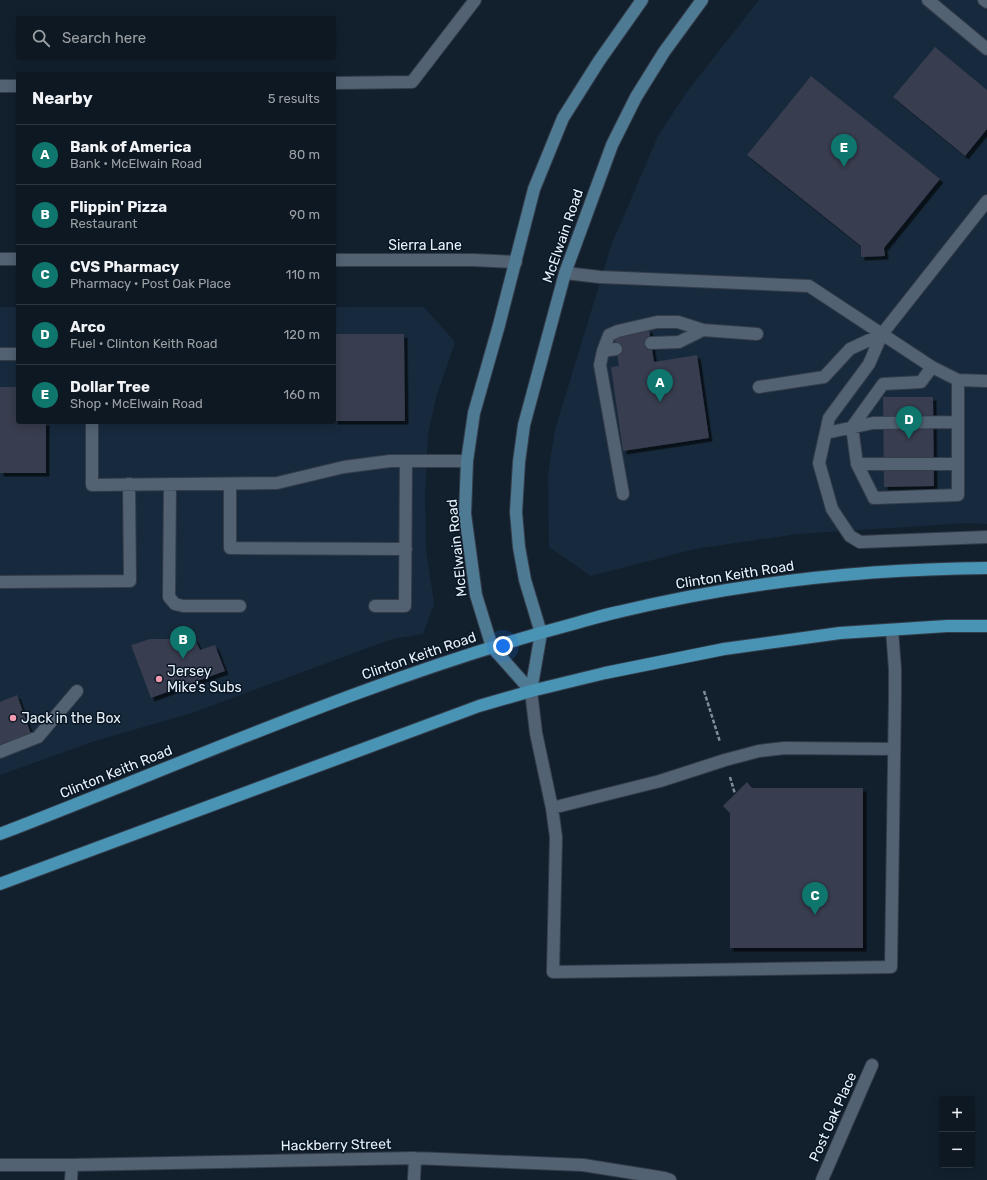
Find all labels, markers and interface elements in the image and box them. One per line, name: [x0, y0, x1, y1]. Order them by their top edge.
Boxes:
search box: [16, 16, 336, 60]
icon: search: [30, 27, 52, 49]
text: Search here: [62, 29, 146, 47]
text: Nearby: [32, 88, 93, 108]
text: 5 results: [268, 91, 320, 106]
pin: E: [831, 134, 857, 167]
text: Bank of America: [70, 138, 191, 156]
text: A: [40, 147, 50, 162]
text: 80 m: [289, 147, 320, 162]
text: Bank · McElwain Road: [70, 156, 202, 171]
street label: McElwain Road: [539, 187, 587, 285]
text: Flippin' Pizza: [70, 198, 167, 216]
text: B: [40, 207, 50, 222]
text: 90 m: [289, 207, 320, 222]
text: Restaurant: [70, 216, 137, 231]
street label: Sierra Lane: [388, 237, 462, 254]
text: CVS Pharmacy: [70, 258, 179, 276]
text: C: [40, 267, 50, 282]
text: 110 m: [286, 267, 320, 282]
text: Pharmacy · Post Oak Place: [70, 276, 231, 291]
text: Arco: [70, 318, 106, 336]
text: D: [40, 327, 50, 342]
text: 120 m: [284, 327, 320, 342]
text: Fuel · Clinton Keith Road: [70, 336, 218, 351]
pin: A: [647, 369, 673, 402]
text: Dollar Tree: [70, 378, 150, 396]
text: E: [41, 387, 49, 402]
text: 160 m: [284, 387, 320, 402]
text: Shop · McElwain Road: [70, 396, 203, 411]
pin: D: [896, 406, 922, 439]
street label: McElwain Road: [443, 498, 471, 598]
street label: Clinton Keith Road: [675, 557, 795, 593]
pin: B: [170, 626, 196, 659]
street label: Clinton Keith Road: [360, 628, 478, 684]
your location: [493, 636, 513, 656]
place label: Jersey Mike's Subs: [167, 663, 242, 696]
marker: Jersey Mike's Subs: [154, 674, 164, 684]
place label: Jack in the Box: [21, 710, 121, 727]
marker: Jack in the Box: [8, 713, 18, 723]
street label: Clinton Keith Road: [57, 742, 175, 802]
pin: C: [802, 882, 828, 915]
street label: Post Oak Place: [806, 1069, 860, 1164]
map controls: [939, 1096, 975, 1168]
button: +: [939, 1096, 975, 1132]
button: −: [939, 1132, 975, 1168]
street label: Hackberry Street: [280, 1136, 392, 1154]

